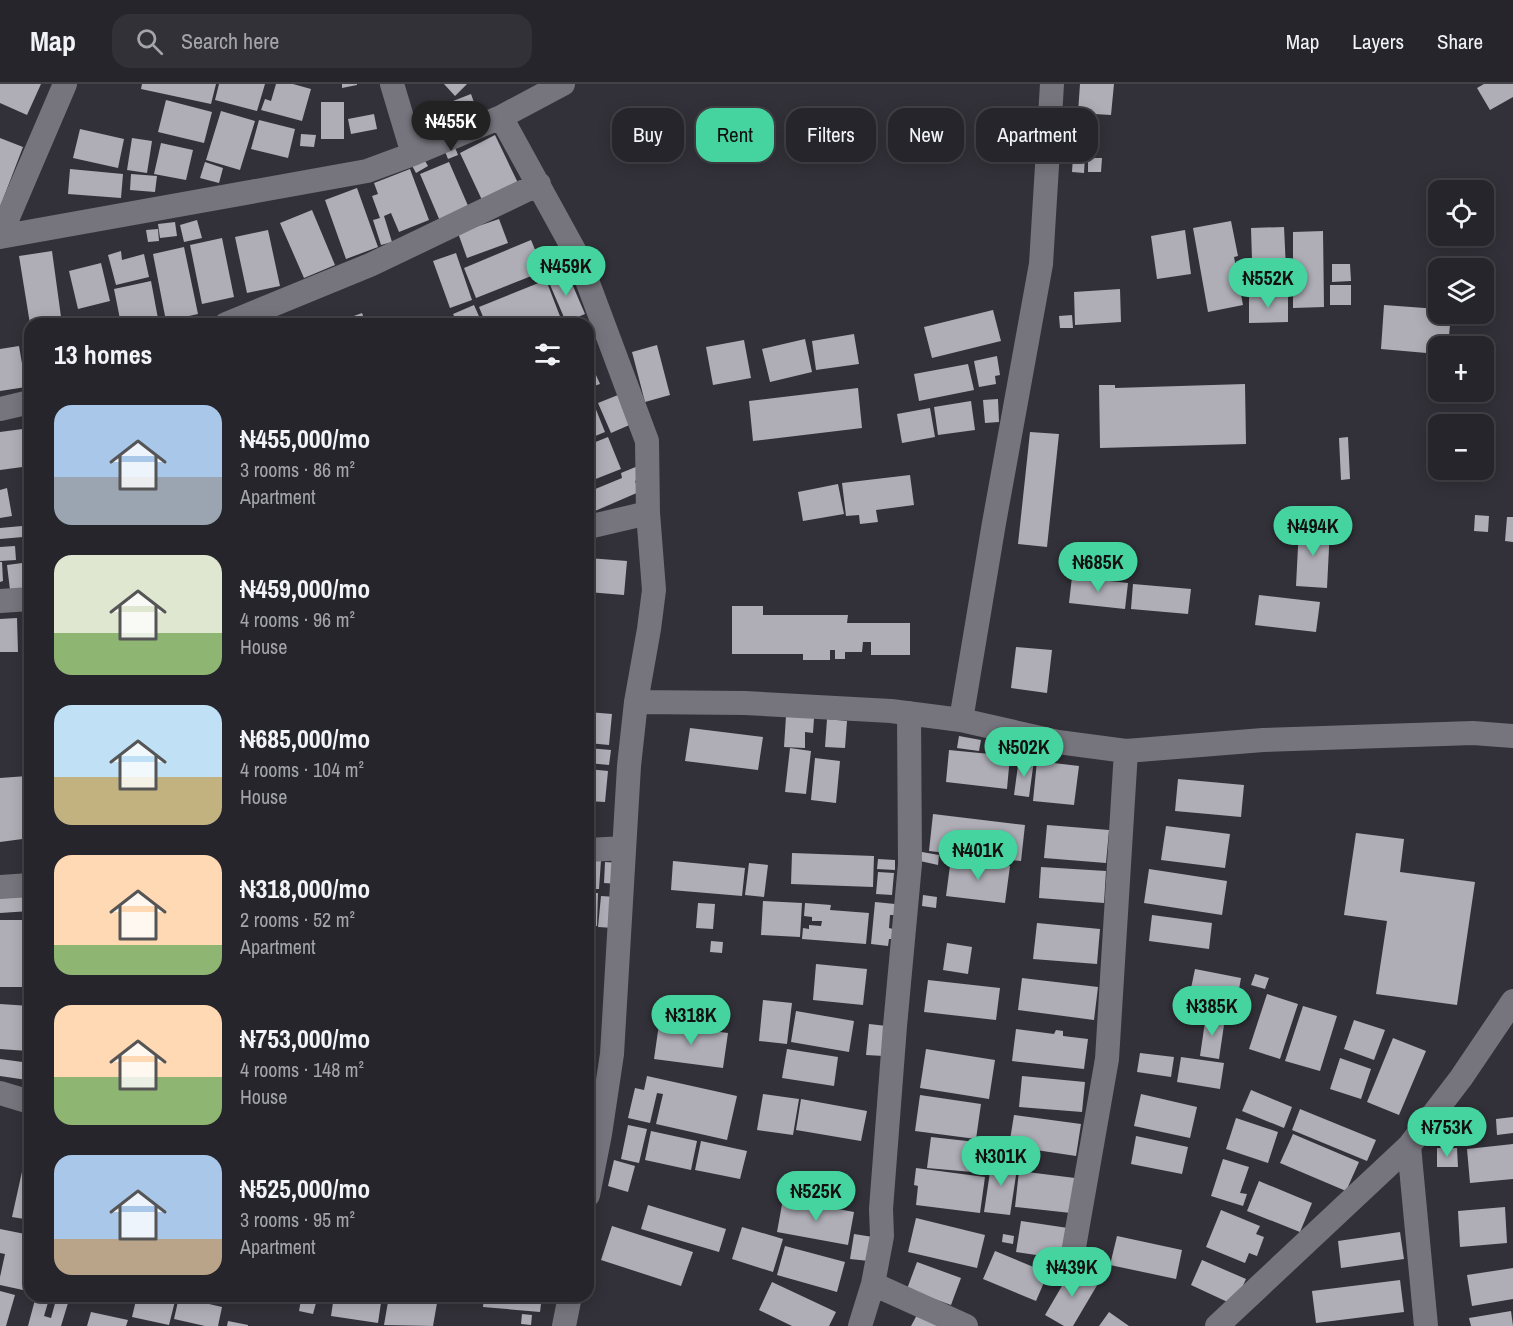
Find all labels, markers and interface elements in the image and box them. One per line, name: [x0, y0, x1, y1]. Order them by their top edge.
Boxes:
search box: [112, 14, 532, 68]
text: Map: [30, 22, 76, 60]
icon: search: [133, 25, 166, 58]
text: Search here: [181, 26, 279, 56]
text: Map: [1286, 27, 1319, 56]
text: Layers: [1352, 27, 1404, 56]
text: Share: [1437, 27, 1483, 56]
pin: ₦455K: [409, 101, 493, 152]
text: ₦455K: [425, 107, 477, 134]
chip: Buy: [612, 108, 684, 162]
chip: Rent: [696, 108, 774, 162]
chip: Filters: [786, 108, 876, 162]
chip: New: [888, 108, 964, 162]
chip: Apartment: [976, 108, 1098, 162]
map controls: [1428, 180, 1494, 480]
button: locate: [1428, 180, 1494, 246]
pin: ₦459K: [524, 246, 608, 297]
text: ₦459K: [540, 252, 592, 279]
pin: ₦552K: [1226, 258, 1310, 309]
button: layers: [1428, 258, 1494, 324]
text: ₦552K: [1242, 264, 1294, 291]
button: +: [1428, 336, 1494, 402]
text: 13 homes: [54, 337, 152, 372]
icon: filters: [531, 338, 564, 371]
button: −: [1428, 414, 1494, 480]
text: ₦455,000/mo: [240, 421, 370, 456]
icon: home: [102, 429, 174, 501]
text: 3 rooms · 86 m²: [240, 456, 355, 483]
text: Apartment: [240, 483, 316, 510]
pin: ₦494K: [1271, 506, 1355, 557]
text: ₦494K: [1287, 512, 1339, 539]
pin: ₦685K: [1056, 542, 1140, 593]
text: ₦685K: [1072, 548, 1124, 575]
text: ₦459,000/mo: [240, 571, 370, 606]
icon: home: [102, 579, 174, 651]
text: 4 rooms · 96 m²: [240, 606, 355, 633]
text: House: [240, 633, 287, 660]
text: ₦685,000/mo: [240, 721, 370, 756]
pin: ₦502K: [982, 727, 1066, 778]
icon: home: [102, 729, 174, 801]
text: ₦502K: [998, 733, 1050, 760]
text: 4 rooms · 104 m²: [240, 756, 364, 783]
text: House: [240, 783, 287, 810]
pin: ₦401K: [936, 830, 1020, 881]
text: ₦401K: [952, 836, 1004, 863]
text: ₦318,000/mo: [240, 871, 370, 906]
icon: home: [102, 879, 174, 951]
text: 2 rooms · 52 m²: [240, 906, 355, 933]
text: Apartment: [240, 933, 316, 960]
pin: ₦385K: [1170, 986, 1254, 1037]
text: ₦385K: [1186, 992, 1238, 1019]
pin: ₦318K: [649, 995, 733, 1046]
text: ₦318K: [665, 1001, 717, 1028]
text: ₦753,000/mo: [240, 1021, 370, 1056]
icon: home: [102, 1029, 174, 1101]
text: 4 rooms · 148 m²: [240, 1056, 364, 1083]
text: House: [240, 1083, 287, 1110]
pin: ₦753K: [1405, 1107, 1489, 1158]
text: ₦753K: [1421, 1113, 1473, 1140]
pin: ₦301K: [959, 1136, 1043, 1187]
text: ₦301K: [975, 1142, 1027, 1169]
text: ₦525,000/mo: [240, 1171, 370, 1206]
pin: ₦525K: [774, 1171, 858, 1222]
text: ₦525K: [790, 1177, 842, 1204]
icon: home: [102, 1179, 174, 1251]
text: 3 rooms · 95 m²: [240, 1206, 355, 1233]
text: Apartment: [240, 1233, 316, 1260]
pin: ₦439K: [1030, 1247, 1114, 1298]
text: ₦439K: [1046, 1253, 1098, 1280]

